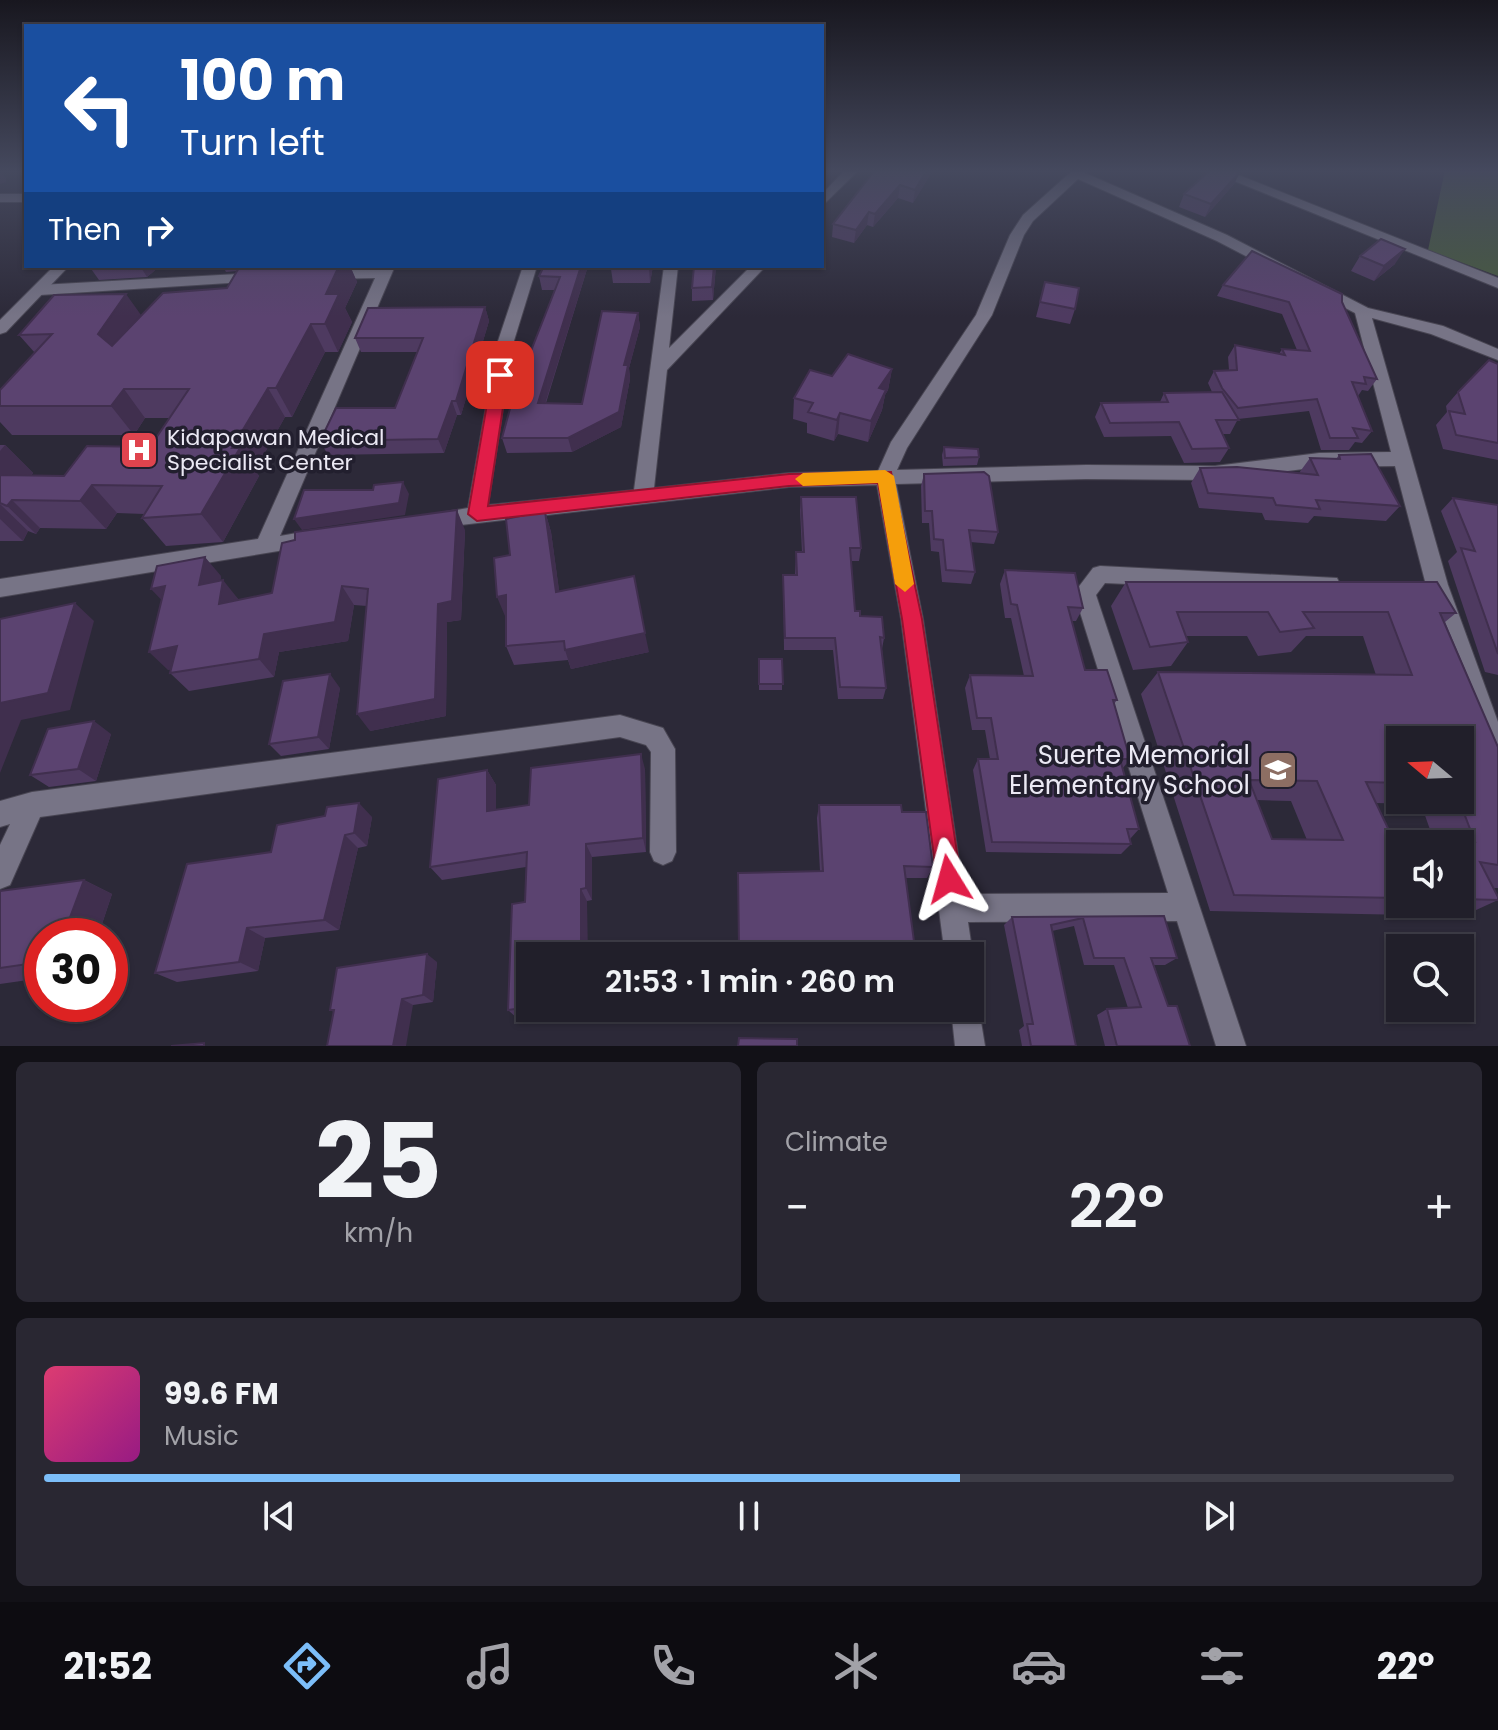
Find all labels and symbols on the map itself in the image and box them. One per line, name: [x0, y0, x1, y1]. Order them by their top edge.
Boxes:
pin: [466, 341, 534, 409]
place label: Kidapawan Medical Specialist Center: [167, 422, 384, 478]
hospital icon: Kidapawan Medical Specialist Center: [118, 429, 160, 471]
north arrow: [1386, 726, 1474, 814]
place label: Suerte Memorial Elementary School: [1009, 737, 1250, 803]
school or university icon: Suerte Memorial Elementary School: [1257, 749, 1299, 791]
position arrow: [907, 837, 991, 921]
speed limit sign: 30: [24, 918, 128, 1022]

